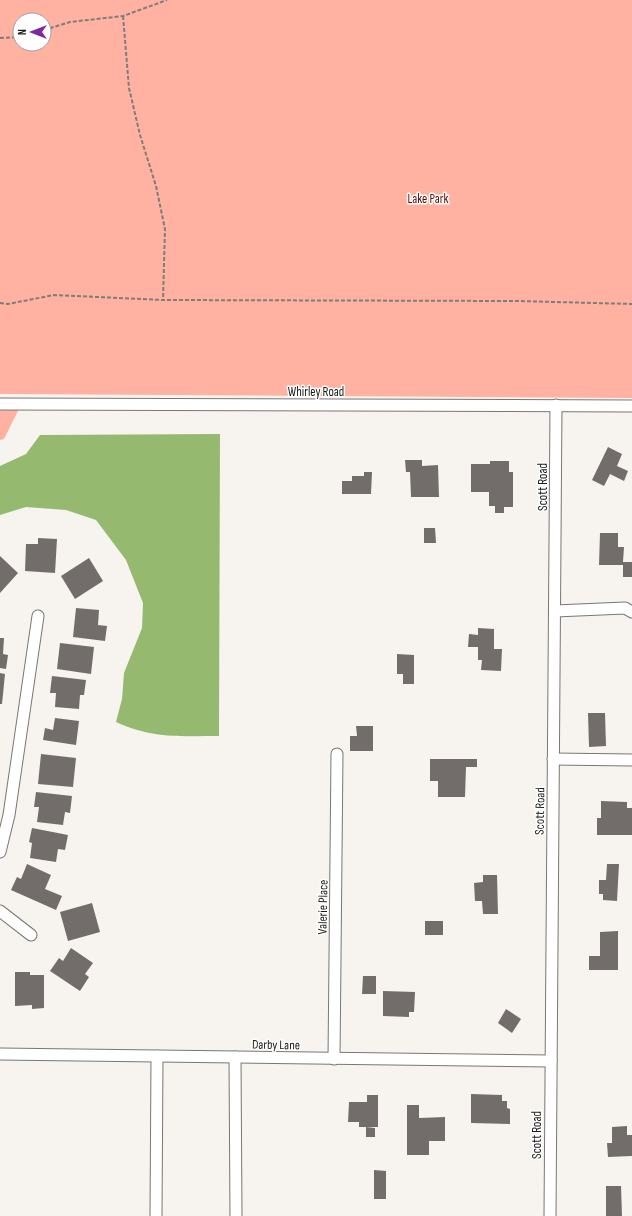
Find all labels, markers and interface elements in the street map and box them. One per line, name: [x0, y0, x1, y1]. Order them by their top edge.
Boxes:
north arrow: [12, 12, 52, 52]
text: N: [16, 29, 29, 35]
park label: Lake Park: [408, 191, 448, 207]
street label: Whirley Road: [288, 384, 344, 400]
street label: Scott Road: [535, 463, 551, 511]
street label: Scott Road: [532, 787, 548, 835]
street label: Valerie Place: [315, 879, 331, 935]
street label: Darby Lane: [252, 1037, 300, 1053]
street label: Scott Road: [529, 1111, 545, 1159]

